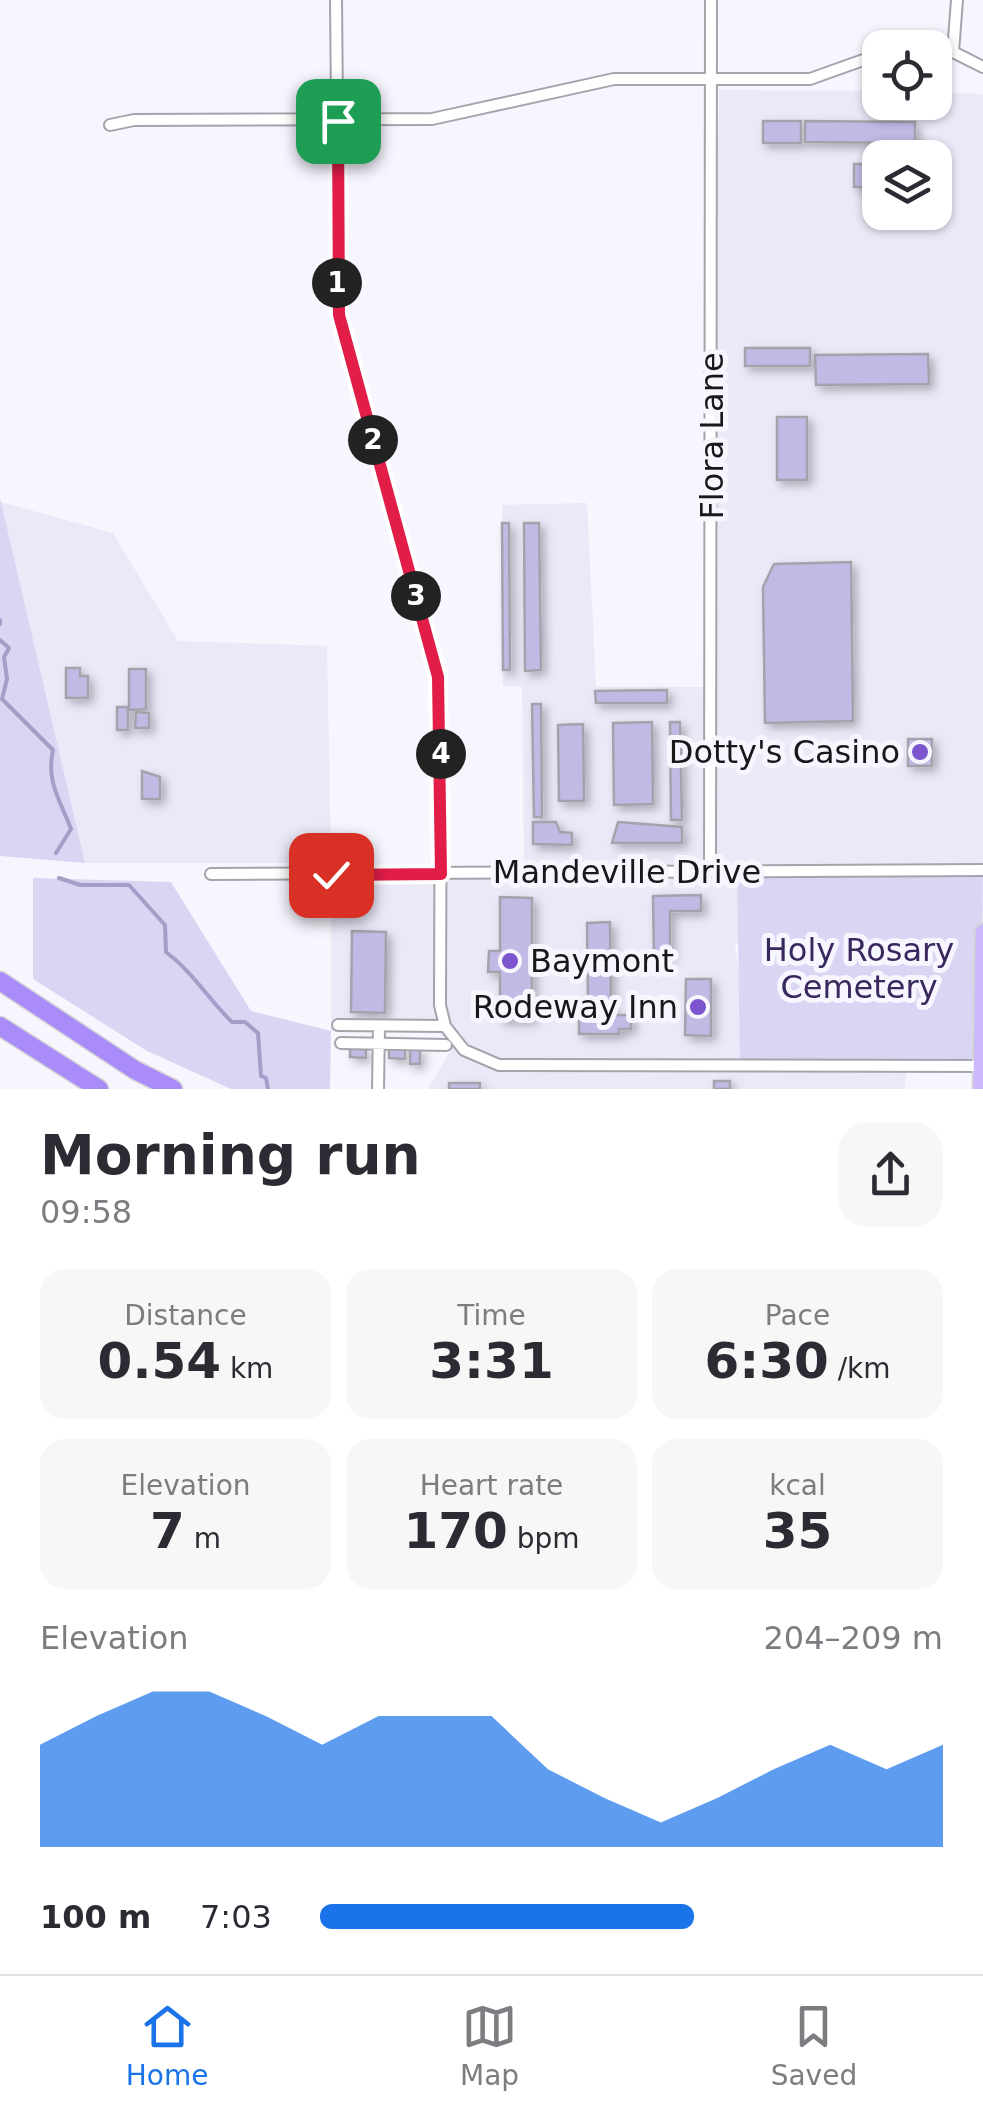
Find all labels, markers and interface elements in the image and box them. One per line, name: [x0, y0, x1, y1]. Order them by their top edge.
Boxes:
map controls: [862, 30, 952, 230]
button: locate: [862, 30, 952, 120]
pin: [296, 79, 381, 164]
icon: arrive: [311, 94, 366, 149]
button: layers: [862, 140, 952, 230]
pin: 1: [312, 258, 362, 308]
text: 1: [327, 266, 347, 299]
street label: Flora Lane: [693, 352, 731, 520]
pin: 2: [348, 415, 398, 465]
text: 2: [363, 423, 383, 456]
pin: 3: [391, 571, 441, 621]
text: 3: [406, 579, 426, 612]
pin: 4: [416, 729, 466, 779]
place label: Dotty's Casino: [669, 733, 900, 771]
text: 4: [431, 737, 451, 770]
marker: Dotty's Casino: [909, 741, 931, 763]
pin: [289, 833, 374, 918]
icon: check: [304, 848, 359, 903]
street label: Mandeville Drive: [493, 853, 761, 891]
park label: Holy Rosary Cemetery: [764, 931, 954, 1006]
place label: Baymont: [530, 942, 674, 980]
marker: Baymont: [499, 950, 521, 972]
place label: Rodeway Inn: [473, 988, 678, 1026]
marker: Rodeway Inn: [687, 996, 709, 1018]
button: share: [838, 1122, 943, 1227]
text: Morning run: [40, 1123, 421, 1187]
text: 09:58: [40, 1193, 132, 1231]
text: Distance: [124, 1299, 247, 1332]
text: Time: [457, 1299, 526, 1332]
text: Pace: [765, 1299, 830, 1332]
text: 0.54: [98, 1332, 221, 1390]
text: 3:31: [429, 1332, 554, 1390]
text: 6:30: [704, 1332, 829, 1390]
text: km: [221, 1352, 273, 1385]
text: /km: [829, 1352, 891, 1385]
text: Elevation: [120, 1469, 251, 1502]
text: Heart rate: [420, 1469, 563, 1502]
text: kcal: [769, 1469, 826, 1502]
text: 7: [150, 1502, 185, 1560]
text: 170: [403, 1502, 508, 1560]
text: 35: [763, 1502, 832, 1560]
text: m: [185, 1522, 221, 1555]
text: bpm: [508, 1522, 580, 1555]
text: Elevation: [40, 1619, 189, 1657]
text: 204–209 m: [764, 1619, 943, 1657]
text: 100 m: [40, 1898, 151, 1936]
text: 7:03: [200, 1898, 272, 1936]
tab: Home: [126, 1999, 208, 2092]
tab: Map: [460, 1999, 519, 2092]
tab: Saved: [771, 1999, 857, 2092]

